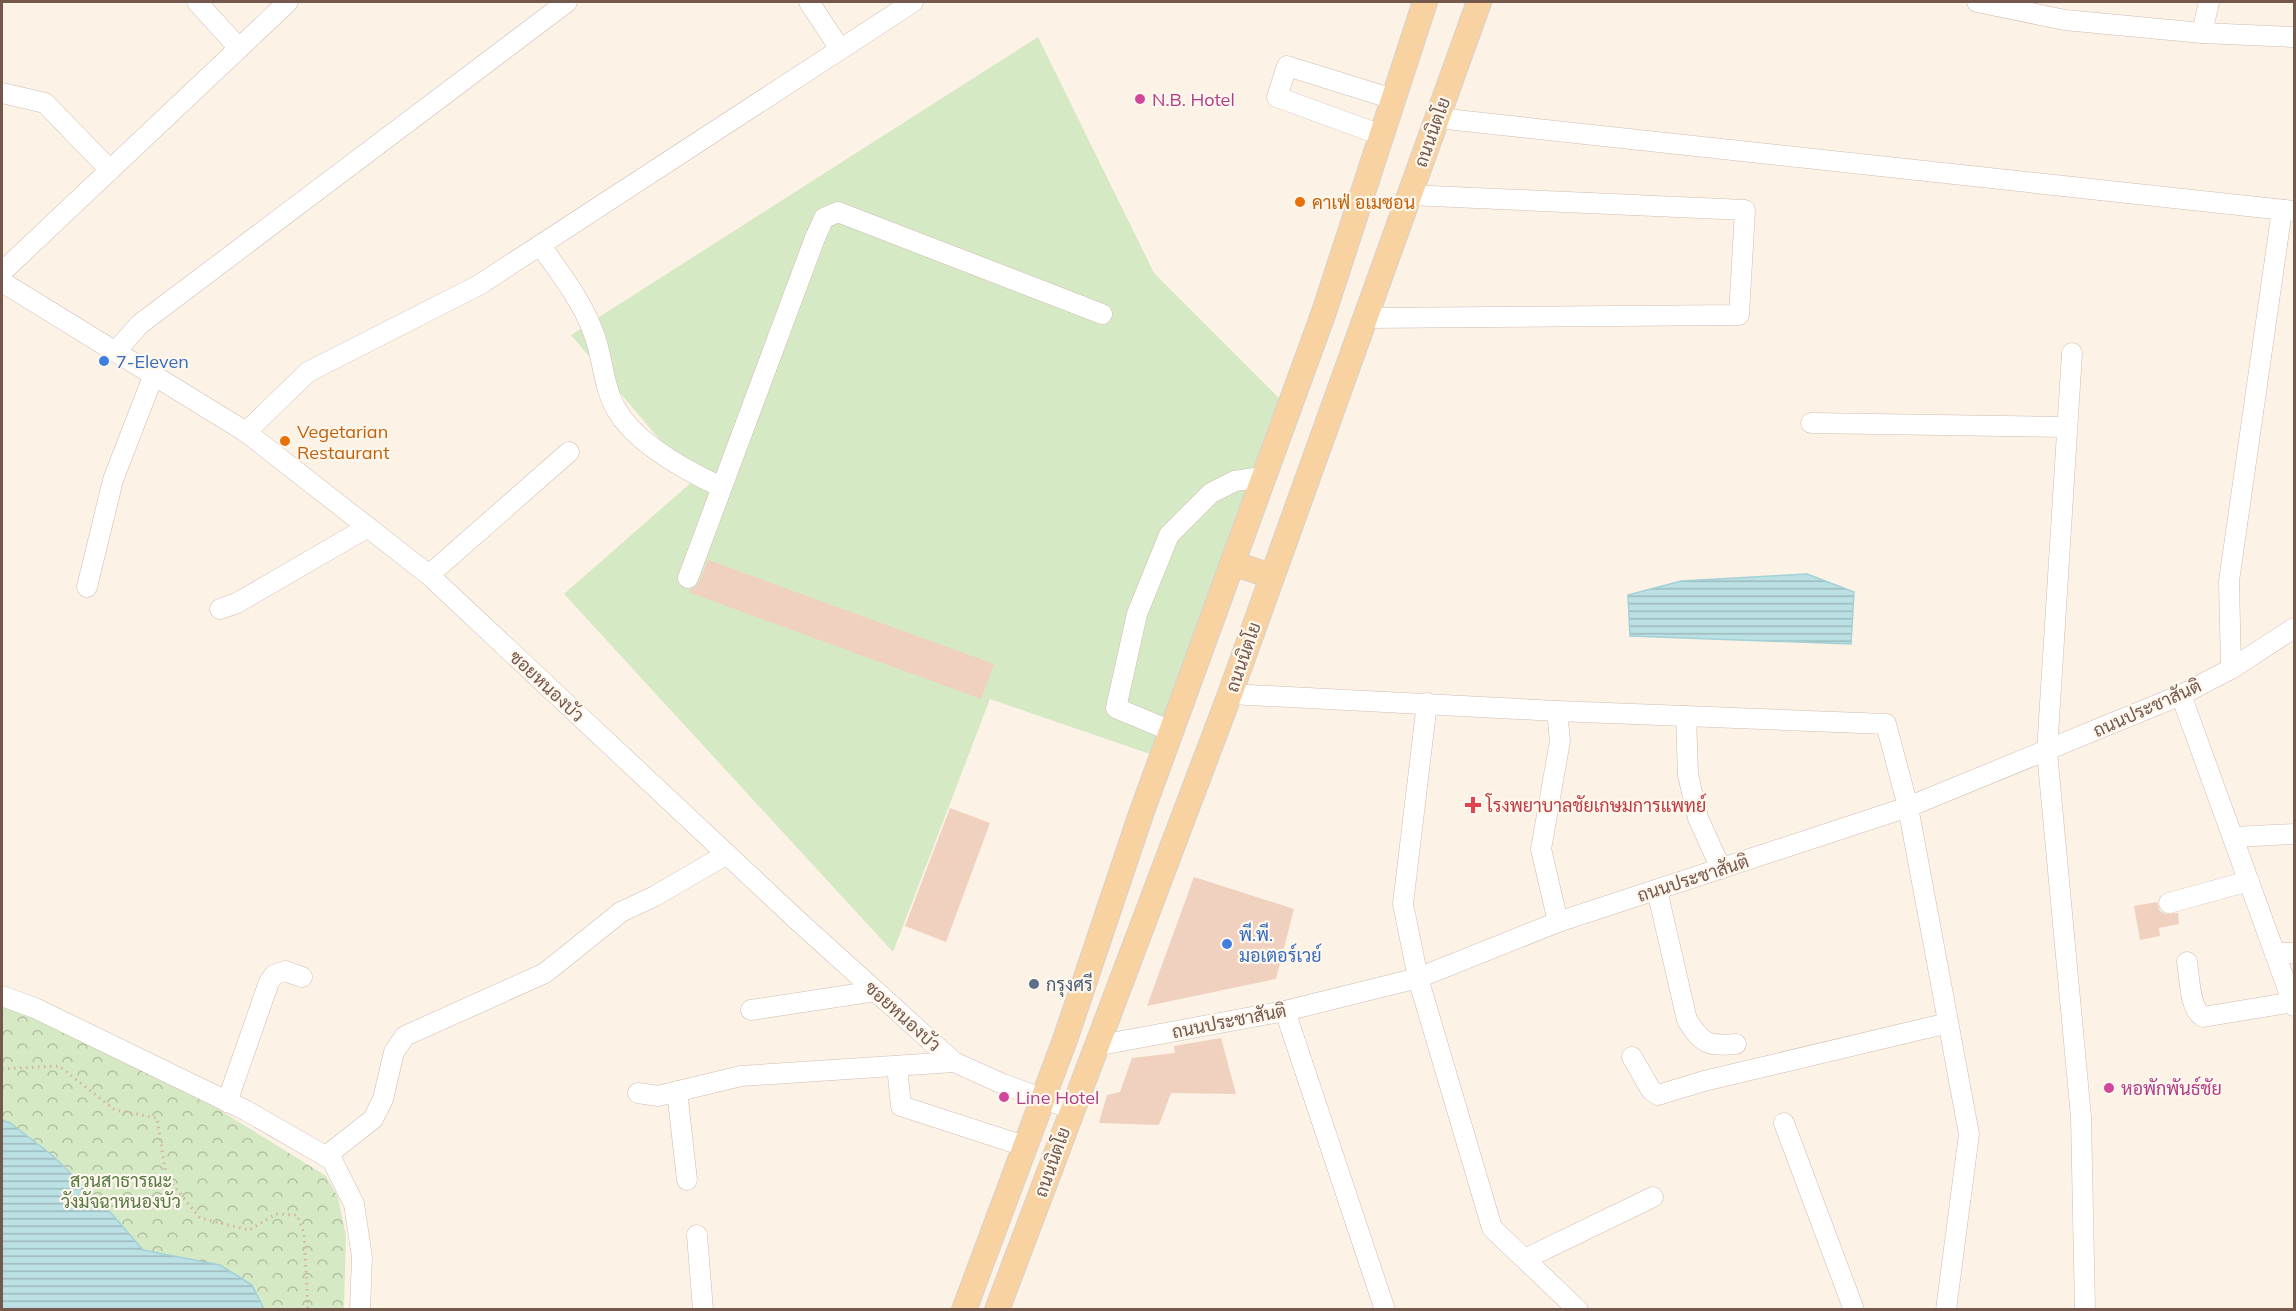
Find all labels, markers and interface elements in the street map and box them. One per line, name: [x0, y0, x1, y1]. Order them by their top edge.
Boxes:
place label: N.B. Hotel: [1152, 88, 1235, 111]
marker: N.B. Hotel: [1133, 92, 1147, 106]
street label: ถนนนิตโย: [1408, 93, 1455, 170]
place label: คาเฟ่ อเมซอน: [1312, 191, 1415, 214]
marker: คาเฟ่ อเมซอน: [1293, 195, 1307, 209]
place label: 7-Eleven: [116, 350, 189, 373]
marker: 7-Eleven: [97, 354, 111, 368]
place label: Vegetarian Restaurant: [297, 420, 389, 464]
marker: Vegetarian Restaurant: [278, 434, 292, 448]
street label: ถนนนิตโย: [1219, 618, 1266, 695]
street label: ซอยหนองบัว: [505, 645, 589, 727]
street label: ถนนประชาสันติ: [2089, 674, 2205, 742]
place label: โรงพยาบาลชัยเกษมการแพทย์: [1485, 793, 1706, 817]
marker: โรงพยาบาลชัยเกษมการแพทย์: [1464, 796, 1482, 814]
street label: ถนนประชาสันติ: [1634, 849, 1752, 907]
place label: พี.พี. มอเตอร์เวย์: [1239, 922, 1322, 967]
marker: พี.พี. มอเตอร์เวย์: [1220, 937, 1234, 951]
place label: กรุงศรี: [1046, 972, 1093, 997]
street label: ซอยหนองบัว: [860, 976, 946, 1056]
marker: กรุงศรี: [1027, 977, 1041, 991]
street label: ถนนประชาสันติ: [1170, 999, 1288, 1043]
place label: หอพักพันธ์ชัย: [2121, 1076, 2222, 1100]
marker: หอพักพันธ์ชัย: [2102, 1081, 2116, 1095]
place label: Line Hotel: [1016, 1086, 1099, 1109]
marker: Line Hotel: [997, 1090, 1011, 1104]
street label: ถนนนิตโย: [1028, 1123, 1075, 1200]
park label: สวนสาธารณะ วังมัจฉาหนองบัว: [61, 1169, 181, 1213]

